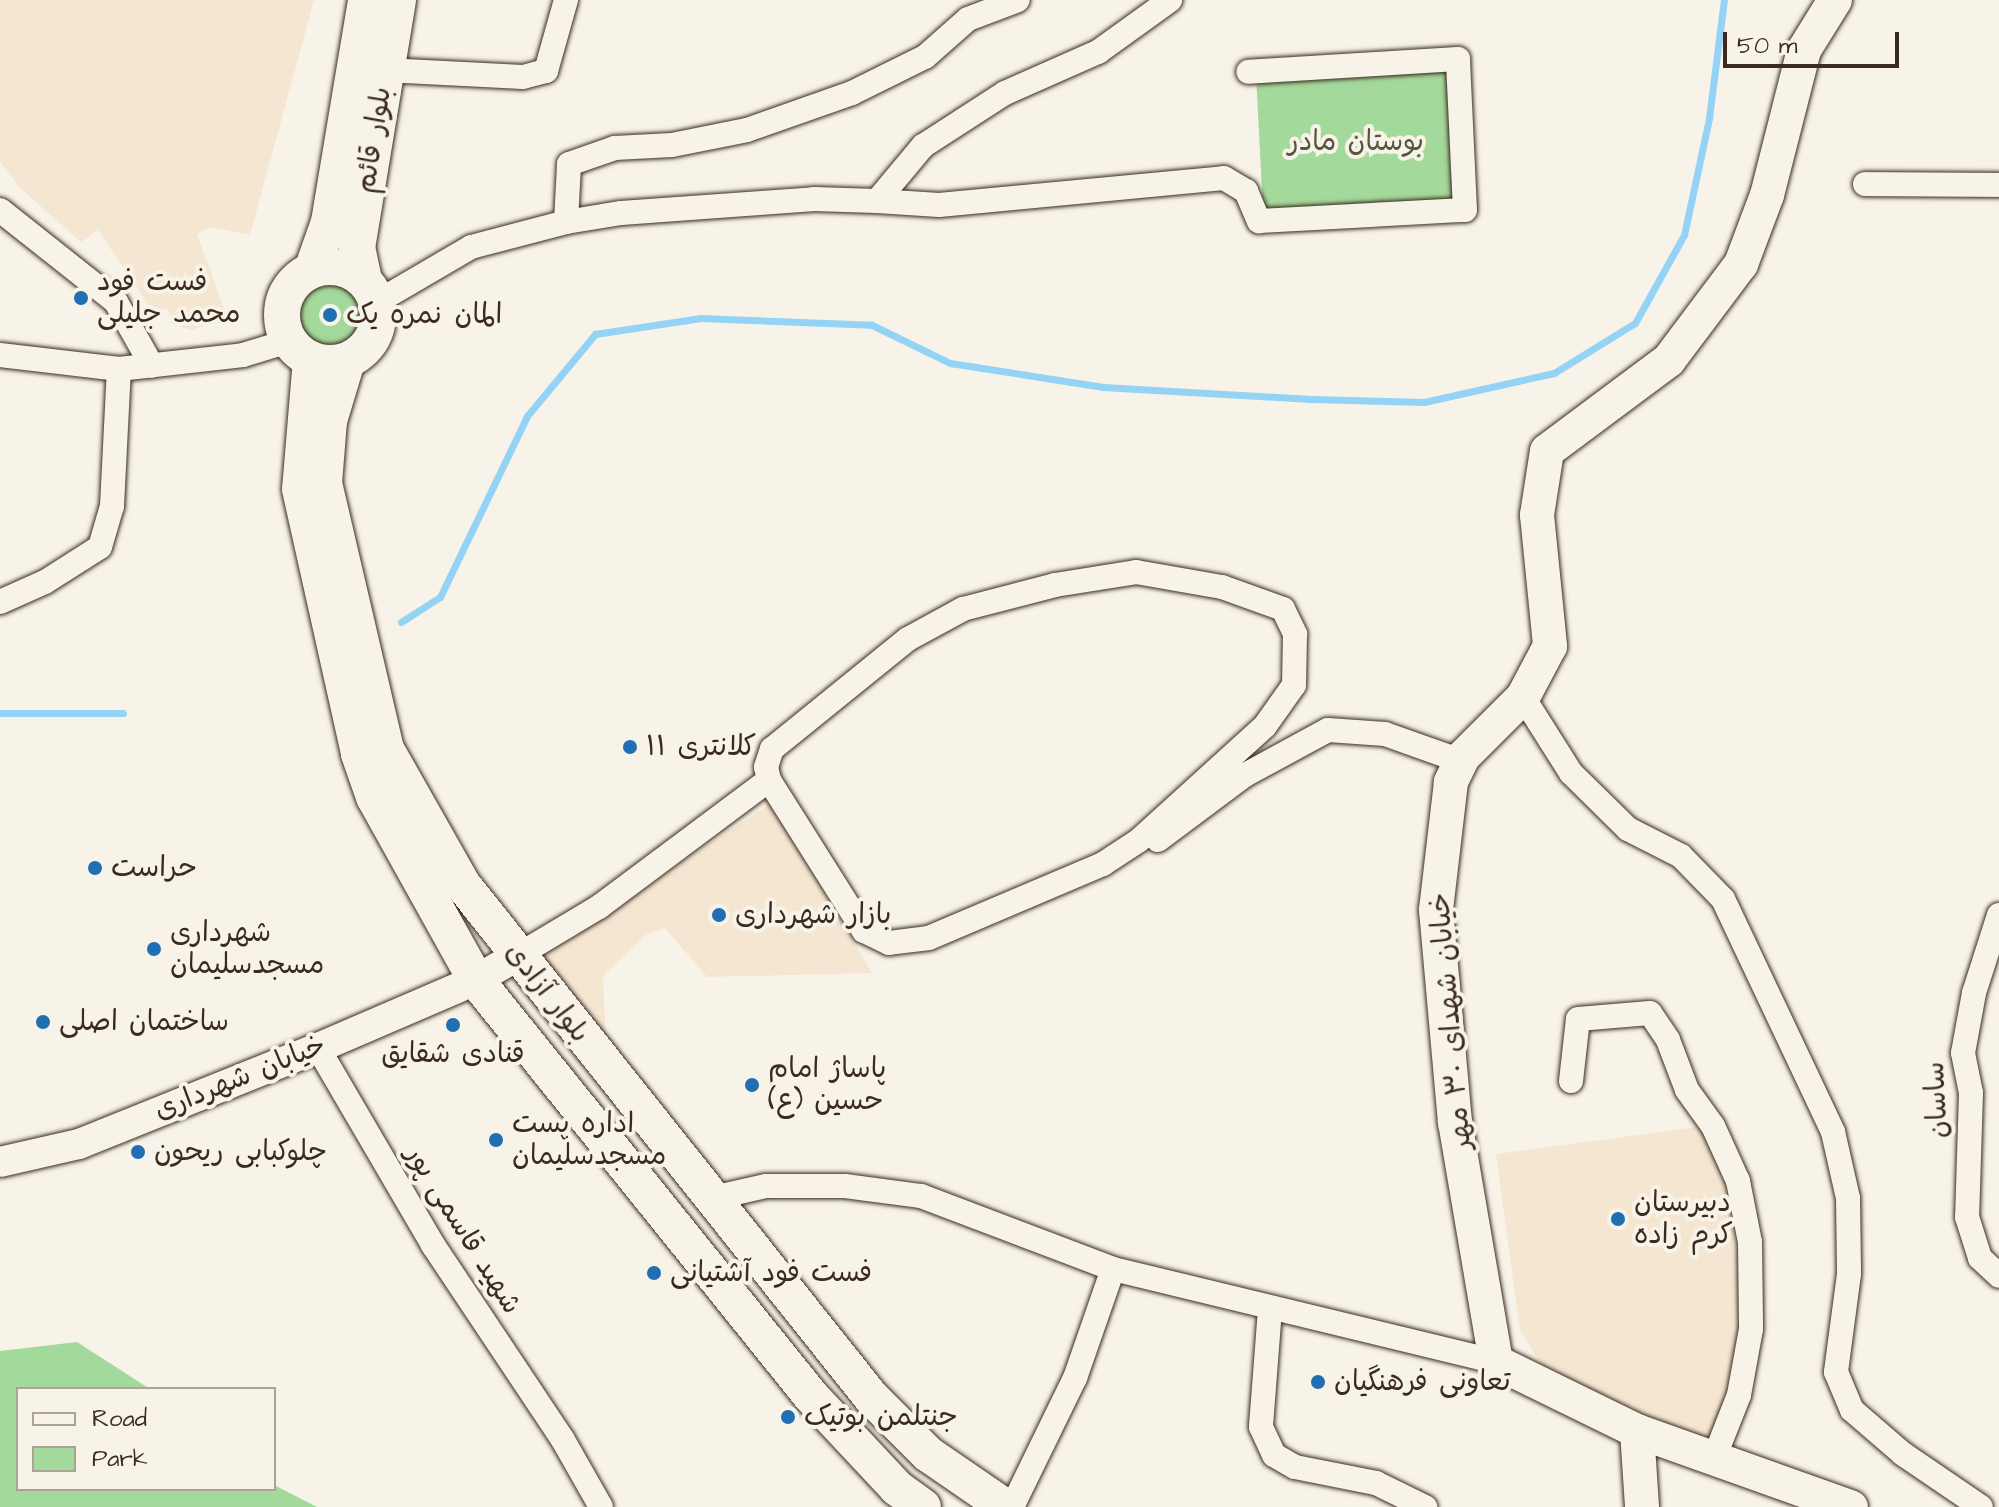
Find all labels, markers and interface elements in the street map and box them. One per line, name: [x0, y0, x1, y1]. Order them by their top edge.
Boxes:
scale bar: [1727, 16, 1903, 66]
text: 50 m: [1737, 29, 1797, 63]
street label: بلوار قائم: [349, 84, 399, 196]
park label: بوستان مادر: [1288, 125, 1424, 159]
place label: فست فود محمد جلیلی: [97, 265, 240, 331]
marker: فست فود محمد جلیلی: [72, 289, 90, 307]
place label: المان نمره یک: [346, 298, 502, 332]
marker: المان نمره یک: [321, 306, 339, 324]
place label: کلانتری ۱۱: [646, 730, 756, 764]
marker: کلانتری ۱۱: [621, 738, 639, 756]
place label: حراست: [111, 851, 196, 885]
marker: حراست: [86, 859, 104, 877]
street label: خیابان شهدای ۳۰ مهر: [1423, 891, 1479, 1151]
place label: بازار شهرداری: [735, 898, 891, 932]
marker: بازار شهرداری: [710, 906, 728, 924]
place label: شهرداری مسجدسلیمان: [170, 916, 324, 982]
street label: بلوار آزادی: [498, 936, 596, 1050]
marker: شهرداری مسجدسلیمان: [145, 940, 163, 958]
place label: ساختمان اصلی: [59, 1005, 229, 1039]
marker: ساختمان اصلی: [34, 1013, 52, 1031]
marker: قنادی شقایق: [444, 1016, 462, 1034]
street label: خیابان شهرداری: [149, 1028, 331, 1128]
place label: قنادی شقایق: [381, 1037, 525, 1071]
place label: پاساژ امام حسین (ع): [768, 1052, 886, 1118]
street label: ساسان: [1918, 1061, 1956, 1139]
marker: پاساژ امام حسین (ع): [743, 1076, 761, 1094]
place label: اداره پست مسجدسلیمان: [512, 1107, 666, 1173]
marker: اداره پست مسجدسلیمان: [487, 1131, 505, 1149]
place label: چلوکبابی ریحون: [154, 1135, 327, 1169]
street label: شهید قاسمی پور: [398, 1140, 528, 1320]
marker: چلوکبابی ریحون: [129, 1143, 147, 1161]
place label: دبیرستان کرم زاده: [1634, 1186, 1733, 1252]
marker: دبیرستان کرم زاده: [1609, 1210, 1627, 1228]
place label: فست فود آشتیانی: [670, 1256, 872, 1290]
marker: فست فود آشتیانی: [645, 1264, 663, 1282]
place label: تعاونی فرهنگیان: [1334, 1365, 1511, 1399]
marker: تعاونی فرهنگیان: [1309, 1373, 1327, 1391]
legend: [16, 1387, 276, 1491]
place label: جنتلمن بوتیک: [804, 1400, 958, 1434]
text: Road: [92, 1402, 147, 1436]
marker: جنتلمن بوتیک: [779, 1408, 797, 1426]
text: Park: [92, 1442, 148, 1476]

